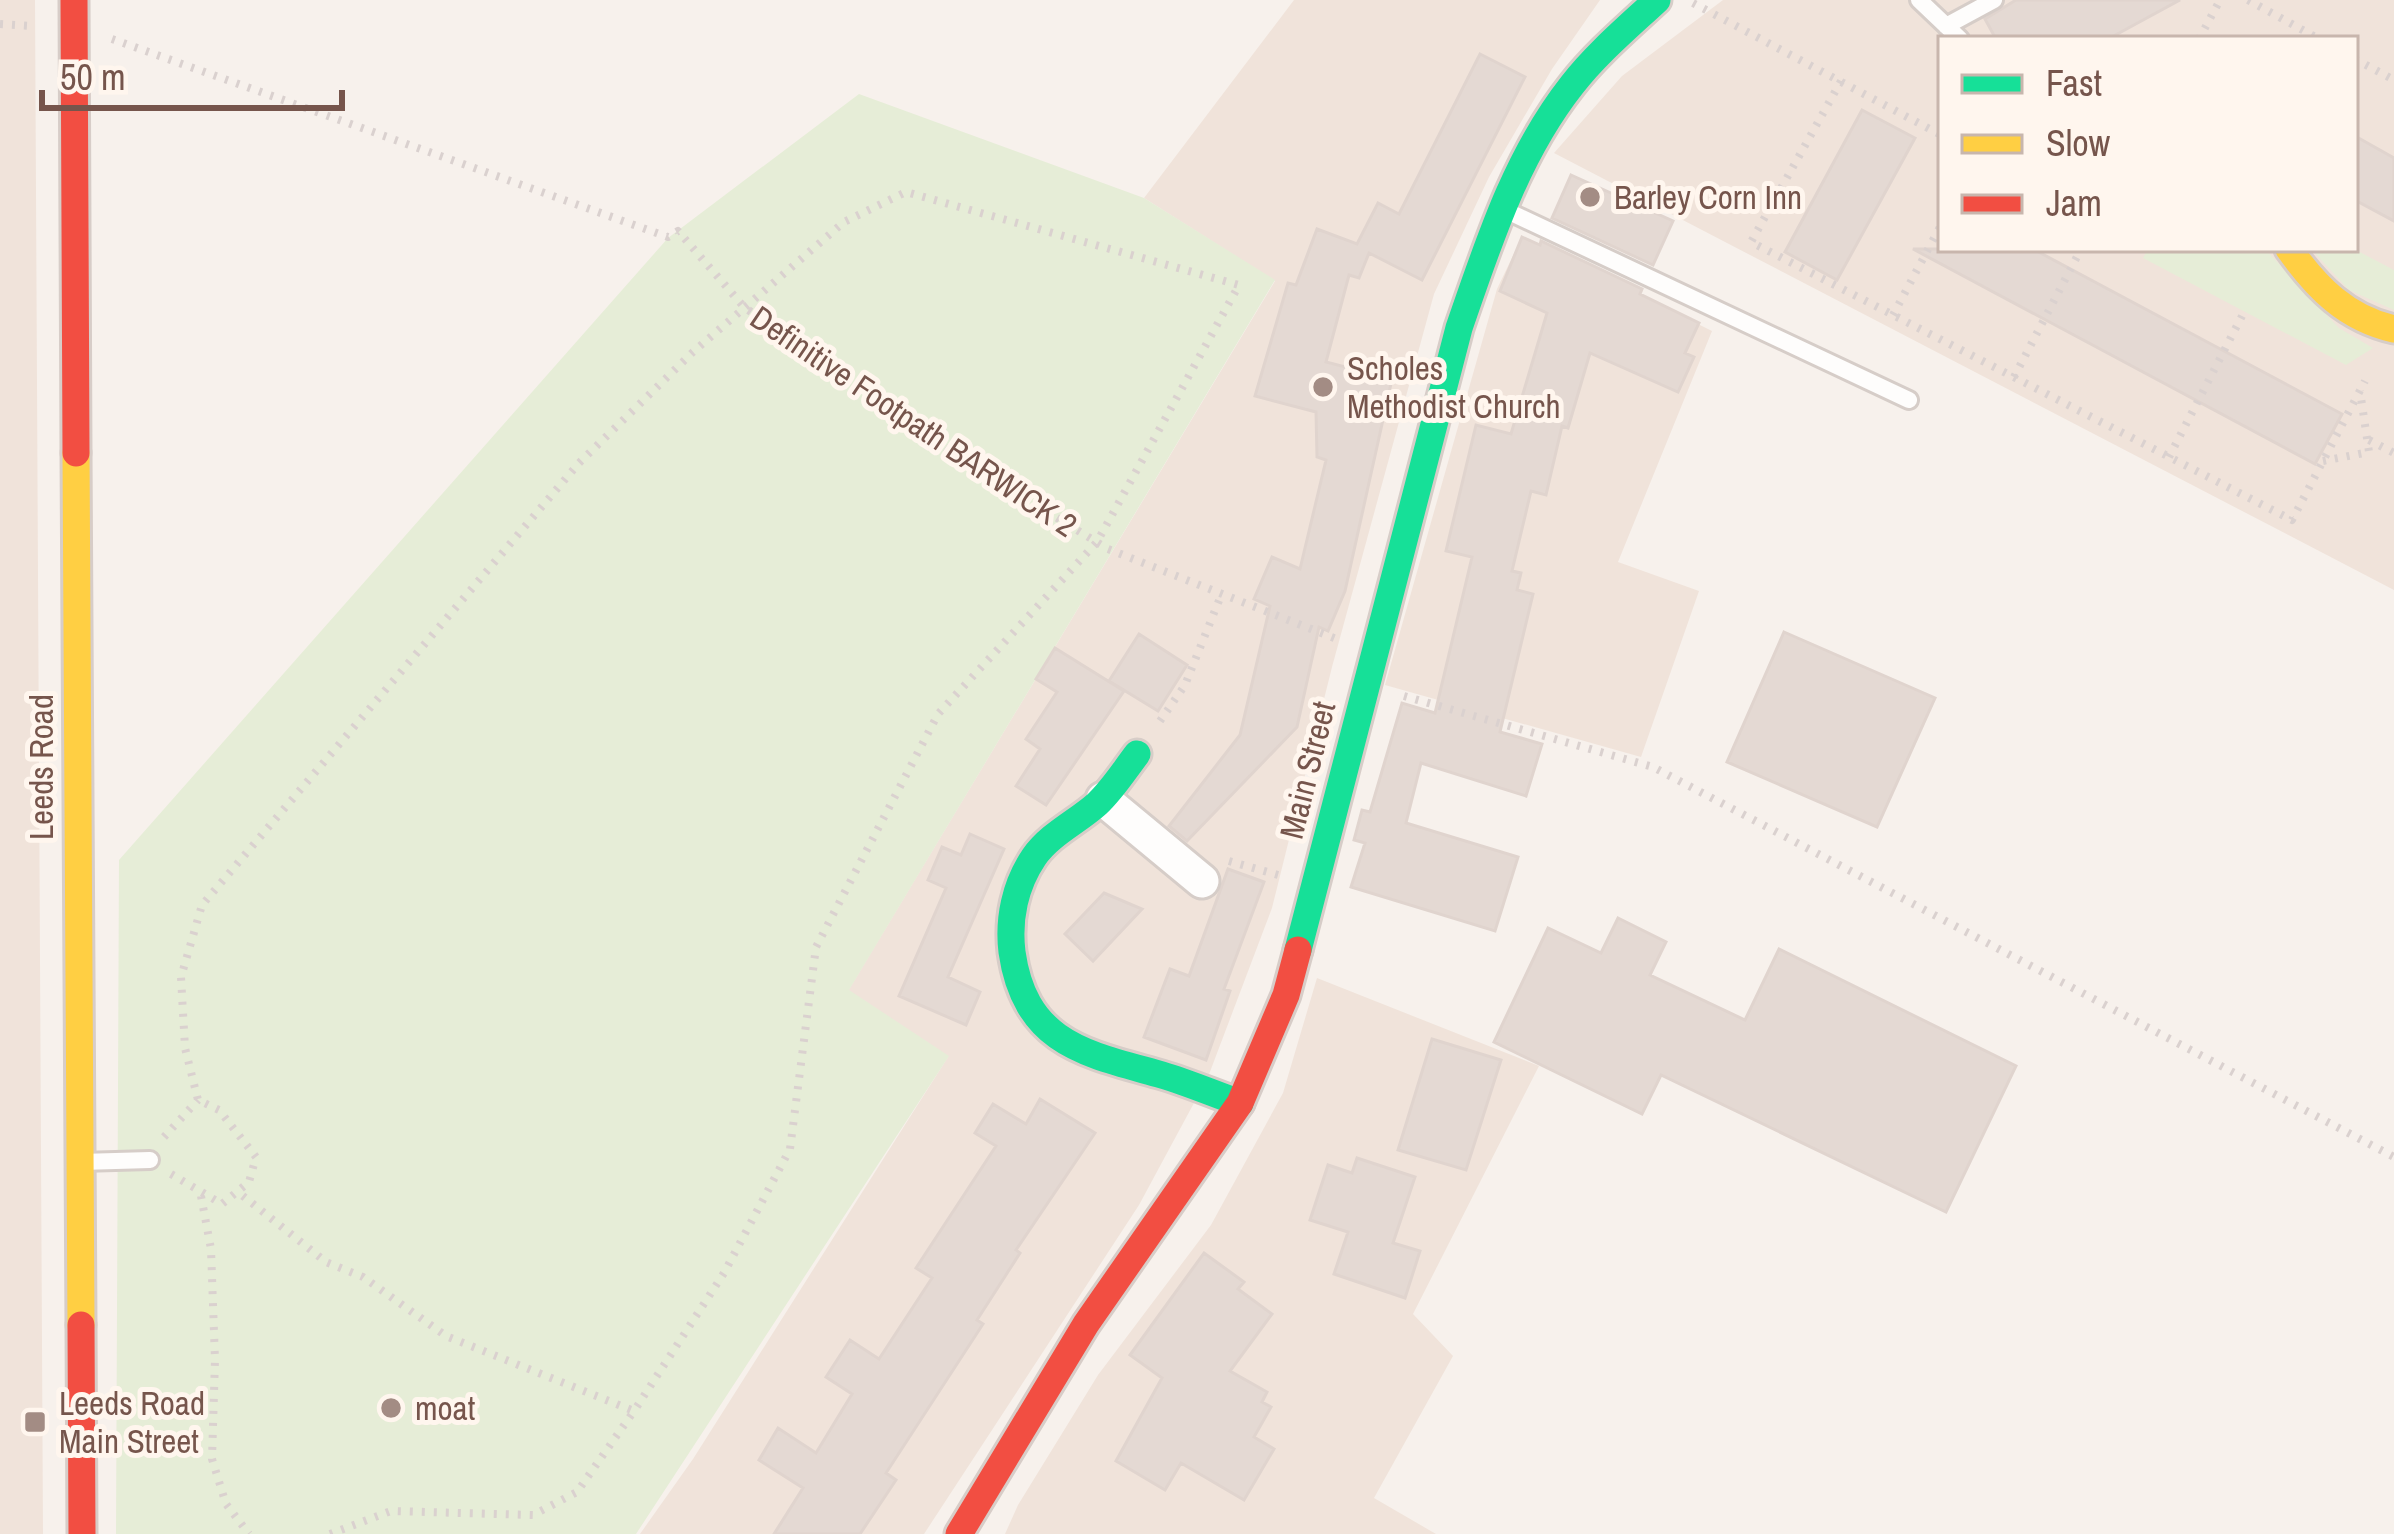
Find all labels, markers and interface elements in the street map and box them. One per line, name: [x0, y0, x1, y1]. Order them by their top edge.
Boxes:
scale bar: [42, 36, 342, 110]
legend: [1938, 36, 2358, 252]
text: 50 m: [60, 53, 126, 101]
text: Fast: [2046, 59, 2102, 107]
text: Slow: [2046, 119, 2111, 167]
place label: Barley Corn Inn: [1614, 175, 1802, 219]
text: Jam: [2046, 179, 2102, 227]
marker: Barley Corn Inn: [1577, 184, 1603, 210]
street label: Definitive Footpath BARWICK 2: [742, 295, 1086, 547]
place label: Scholes Methodist Church: [1347, 346, 1561, 428]
marker: Scholes Methodist Church: [1310, 374, 1336, 400]
street label: Leeds Road: [19, 694, 63, 840]
street label: Main Street: [1269, 697, 1345, 843]
place label: Leeds Road Main Street: [59, 1381, 205, 1463]
place label: moat: [415, 1386, 475, 1430]
marker: moat: [378, 1395, 404, 1421]
marker: Leeds Road Main Street: [22, 1409, 48, 1435]

